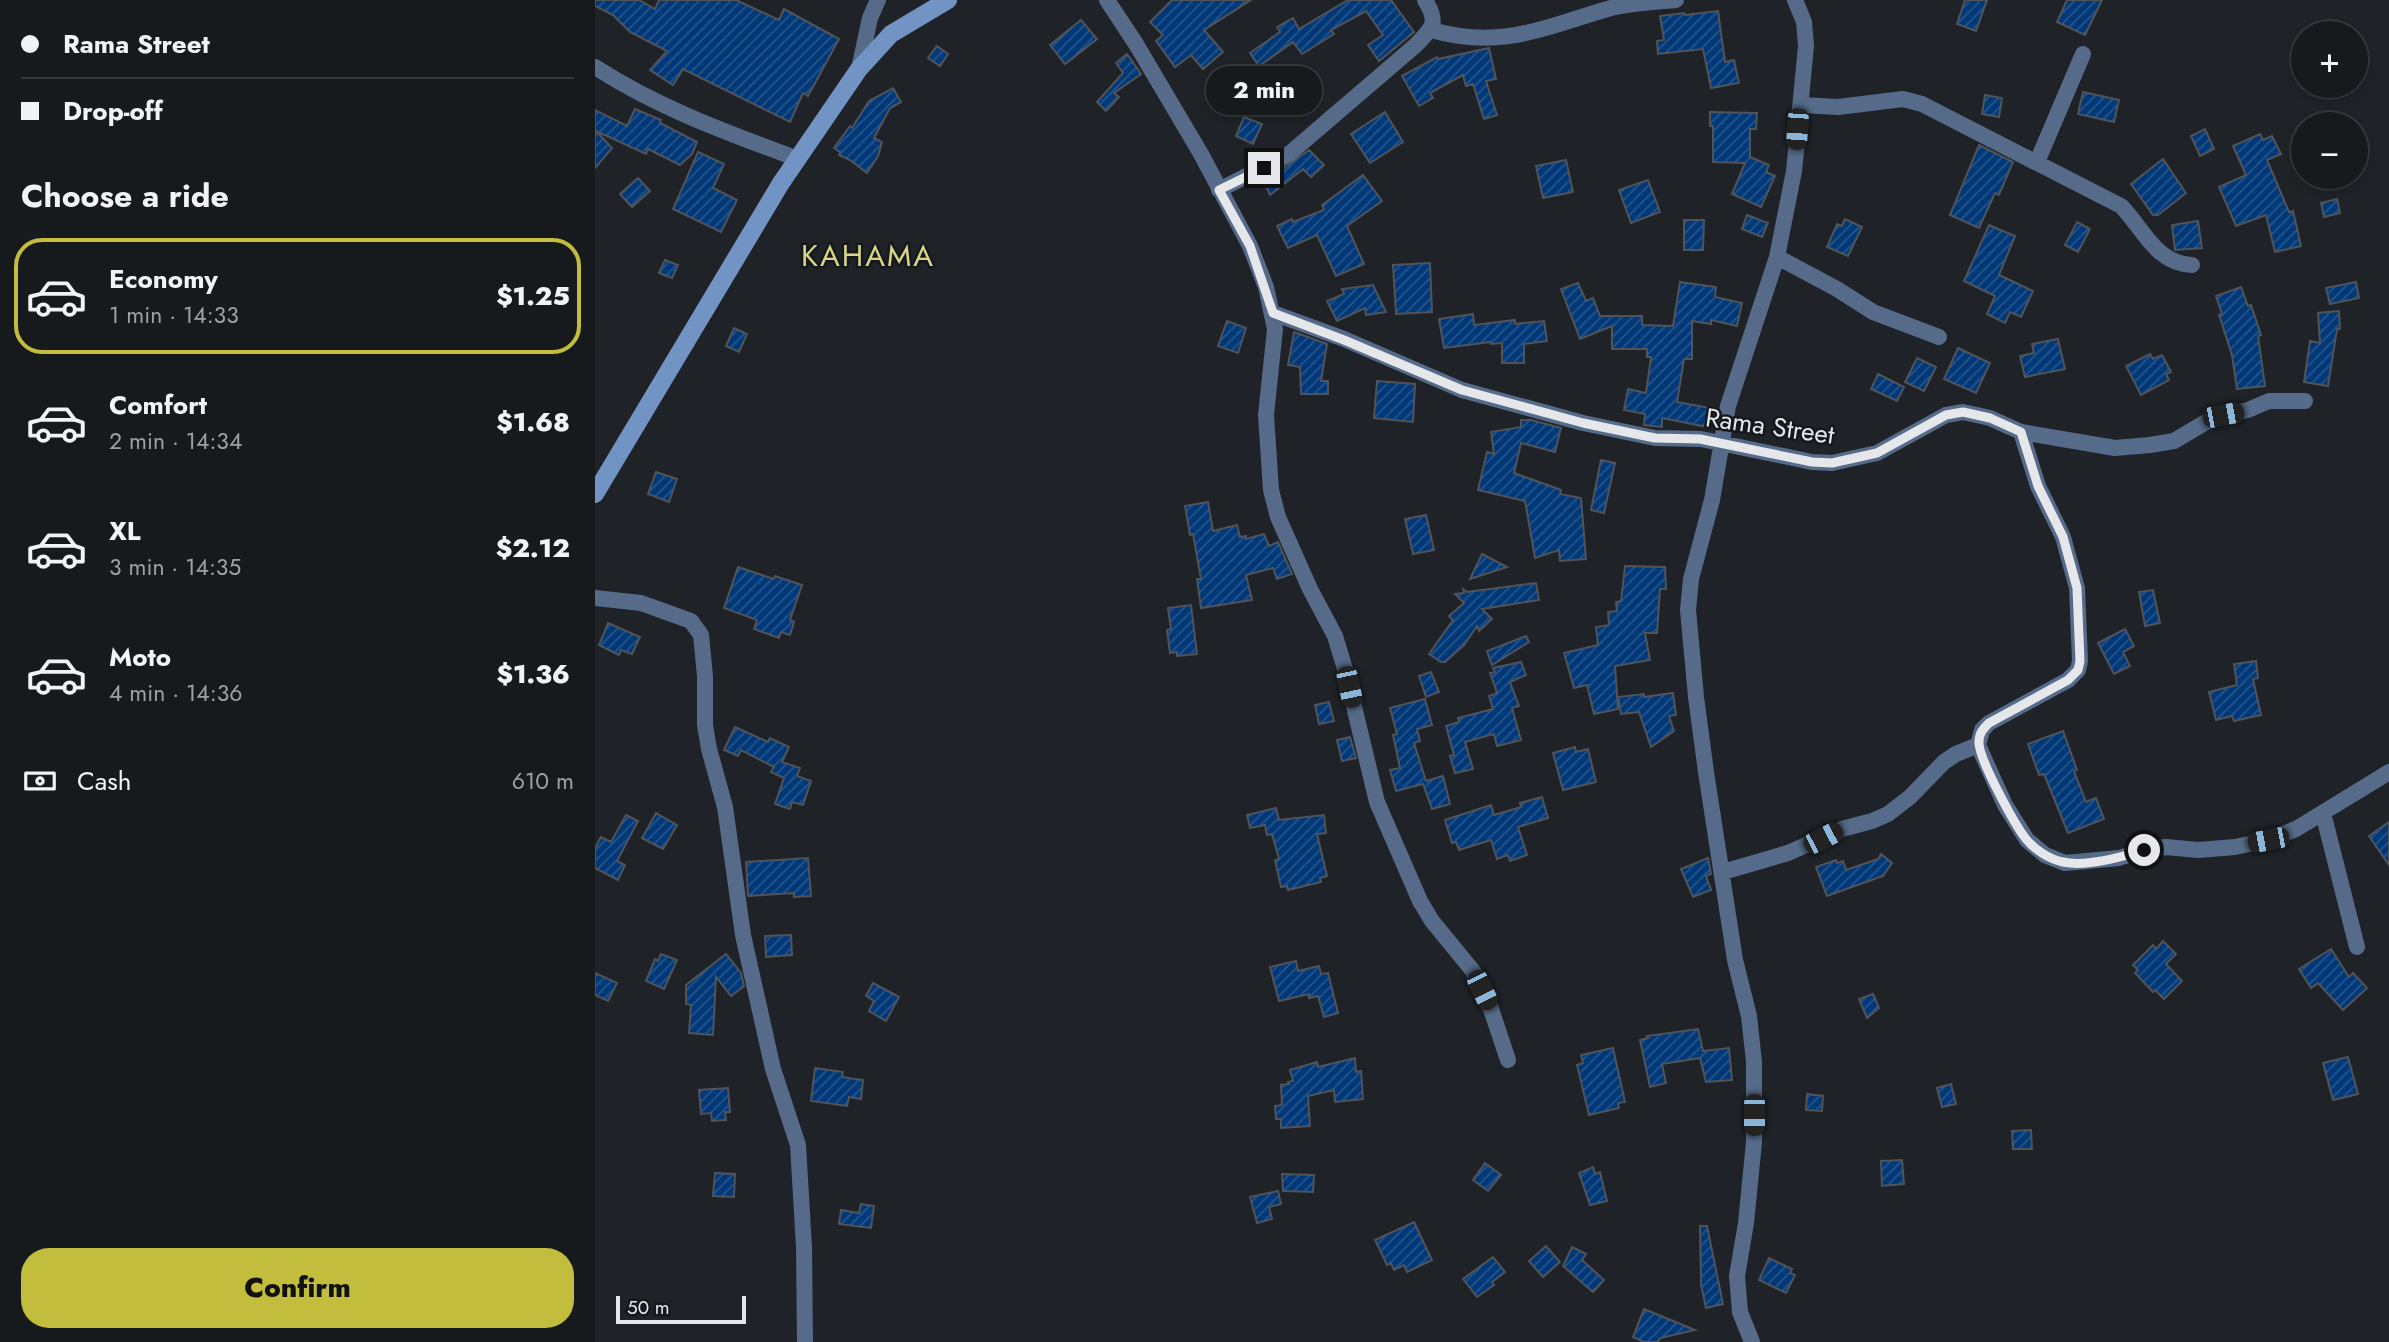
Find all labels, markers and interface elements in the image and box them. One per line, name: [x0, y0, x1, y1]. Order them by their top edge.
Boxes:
map controls: [2291, 21, 2368, 189]
button: +: [2291, 21, 2368, 98]
text: Rama Street: [63, 25, 210, 63]
callout: 2 min: [1206, 66, 1322, 116]
text: 2 min: [1233, 73, 1295, 107]
text: Drop-off: [63, 92, 163, 130]
car: [1786, 107, 1809, 151]
button: −: [2291, 112, 2368, 189]
route end: [1248, 152, 1280, 184]
text: Choose a ride: [21, 173, 229, 219]
district label: KAHAMA: [801, 234, 935, 277]
text: Economy: [109, 260, 218, 298]
icon: car: [25, 265, 88, 328]
text: $1.25: [496, 277, 570, 315]
text: 1 min · 14:33: [109, 298, 239, 332]
text: Comfort: [109, 386, 207, 424]
icon: car: [25, 391, 88, 454]
street label: Rama Street: [1703, 398, 1838, 454]
car: [2201, 401, 2246, 429]
text: $1.68: [496, 403, 570, 441]
text: 2 min · 14:34: [109, 424, 242, 458]
text: XL: [109, 512, 141, 550]
icon: car: [25, 517, 88, 580]
text: $2.12: [496, 529, 570, 567]
text: 3 min · 14:35: [109, 550, 241, 584]
text: Moto: [109, 638, 171, 676]
icon: car: [25, 643, 88, 706]
text: $1.36: [496, 655, 570, 693]
car: [1335, 664, 1364, 710]
text: 4 min · 14:36: [109, 676, 242, 710]
icon: cash: [21, 762, 59, 800]
text: Cash: [77, 762, 131, 800]
text: 610 m: [512, 764, 574, 798]
car: [1800, 819, 1847, 857]
car: [2246, 826, 2291, 854]
route start: [2128, 834, 2160, 866]
car: [1464, 967, 1501, 1013]
car: [1744, 1094, 1765, 1136]
button: Confirm: [21, 1248, 574, 1328]
scale bar: [616, 1293, 745, 1325]
text: 50 m: [627, 1294, 670, 1321]

